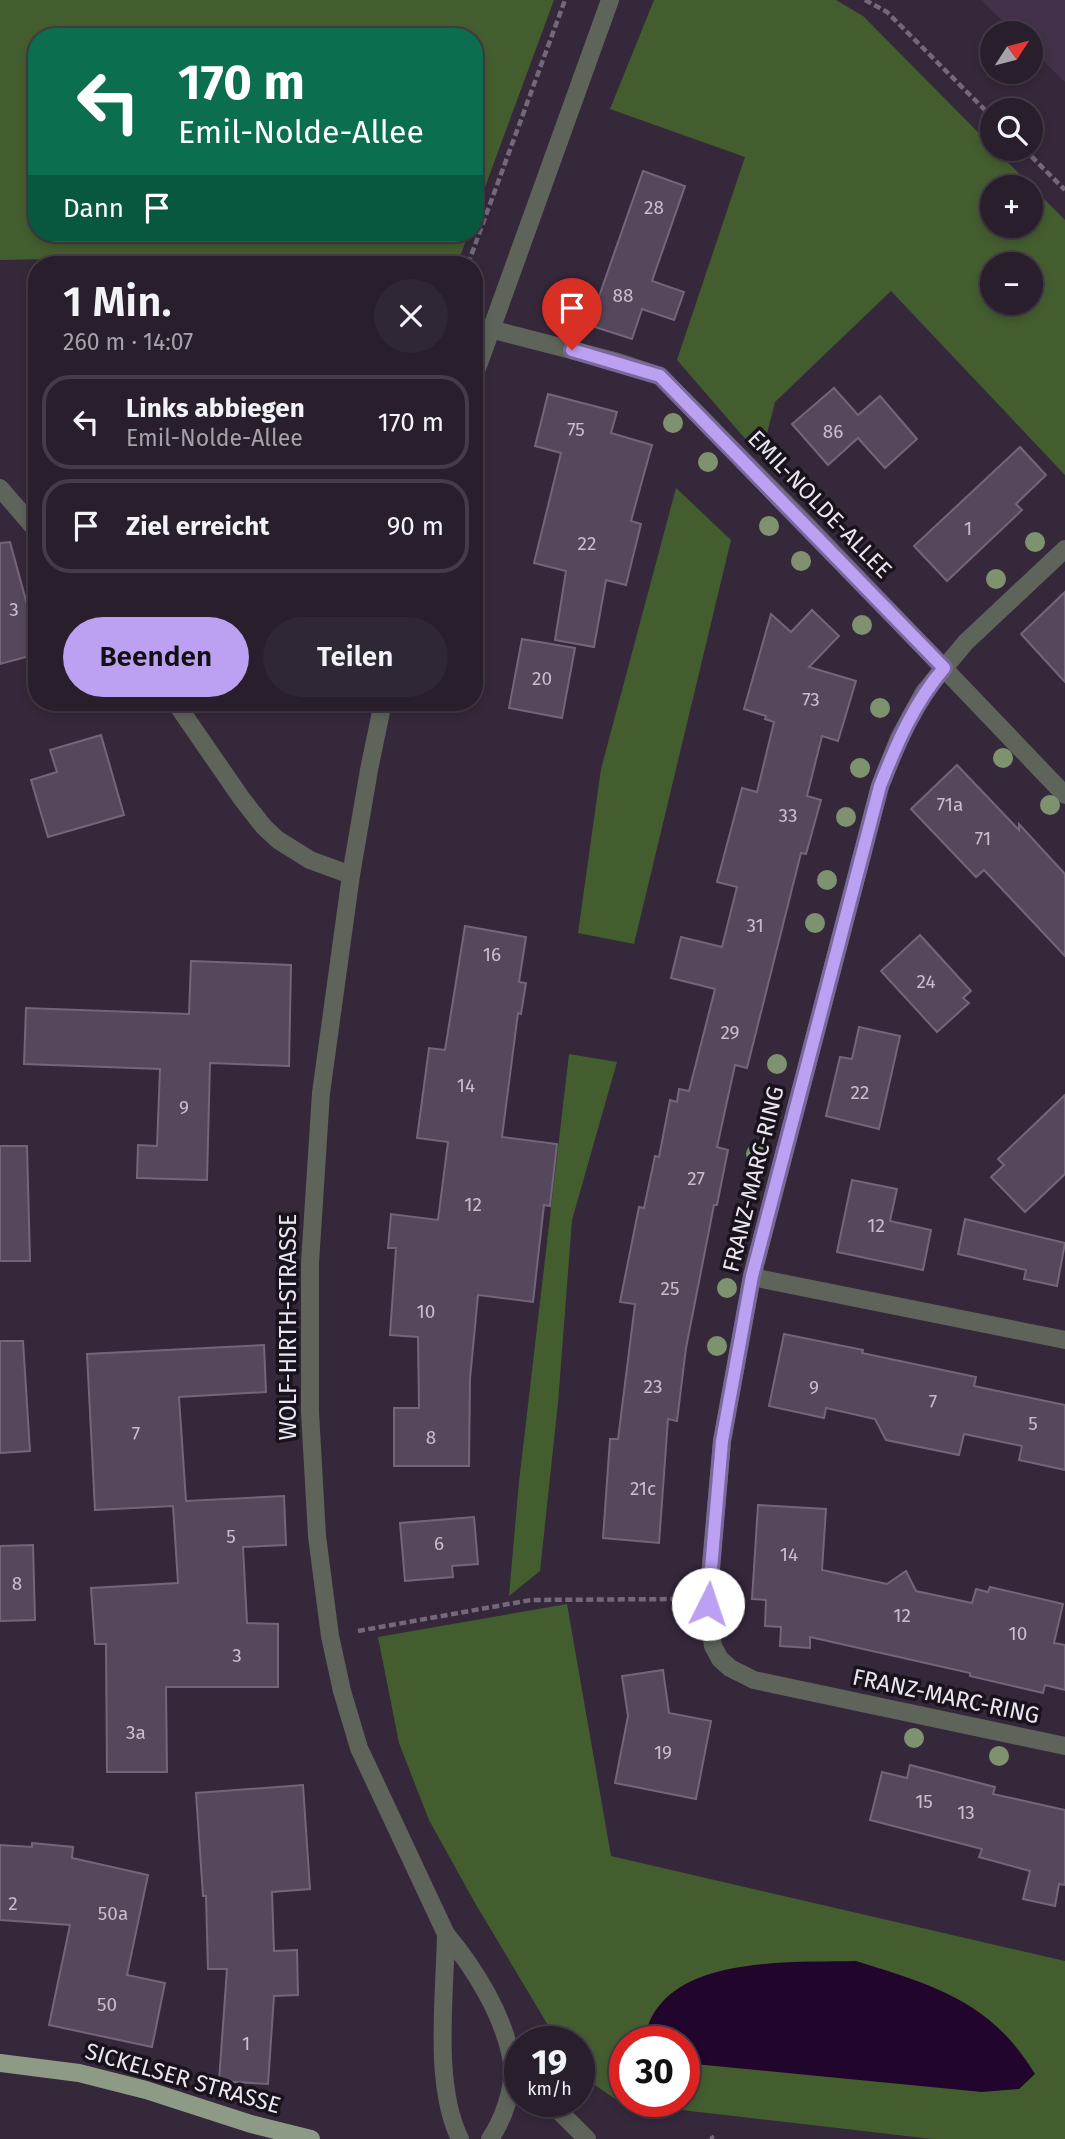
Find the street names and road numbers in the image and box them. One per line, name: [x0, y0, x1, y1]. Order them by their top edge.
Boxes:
street label: EMIL-NOLDE-ALLEE: [742, 424, 898, 584]
street label: FRANZ-MARC-RING: [716, 1083, 790, 1275]
street label: WOLF-HIRTH-STRASSE: [274, 1214, 302, 1440]
street label: FRANZ-MARC-RING: [850, 1662, 1042, 1730]
street label: SICKELSER STRASSE: [82, 2037, 284, 2119]

